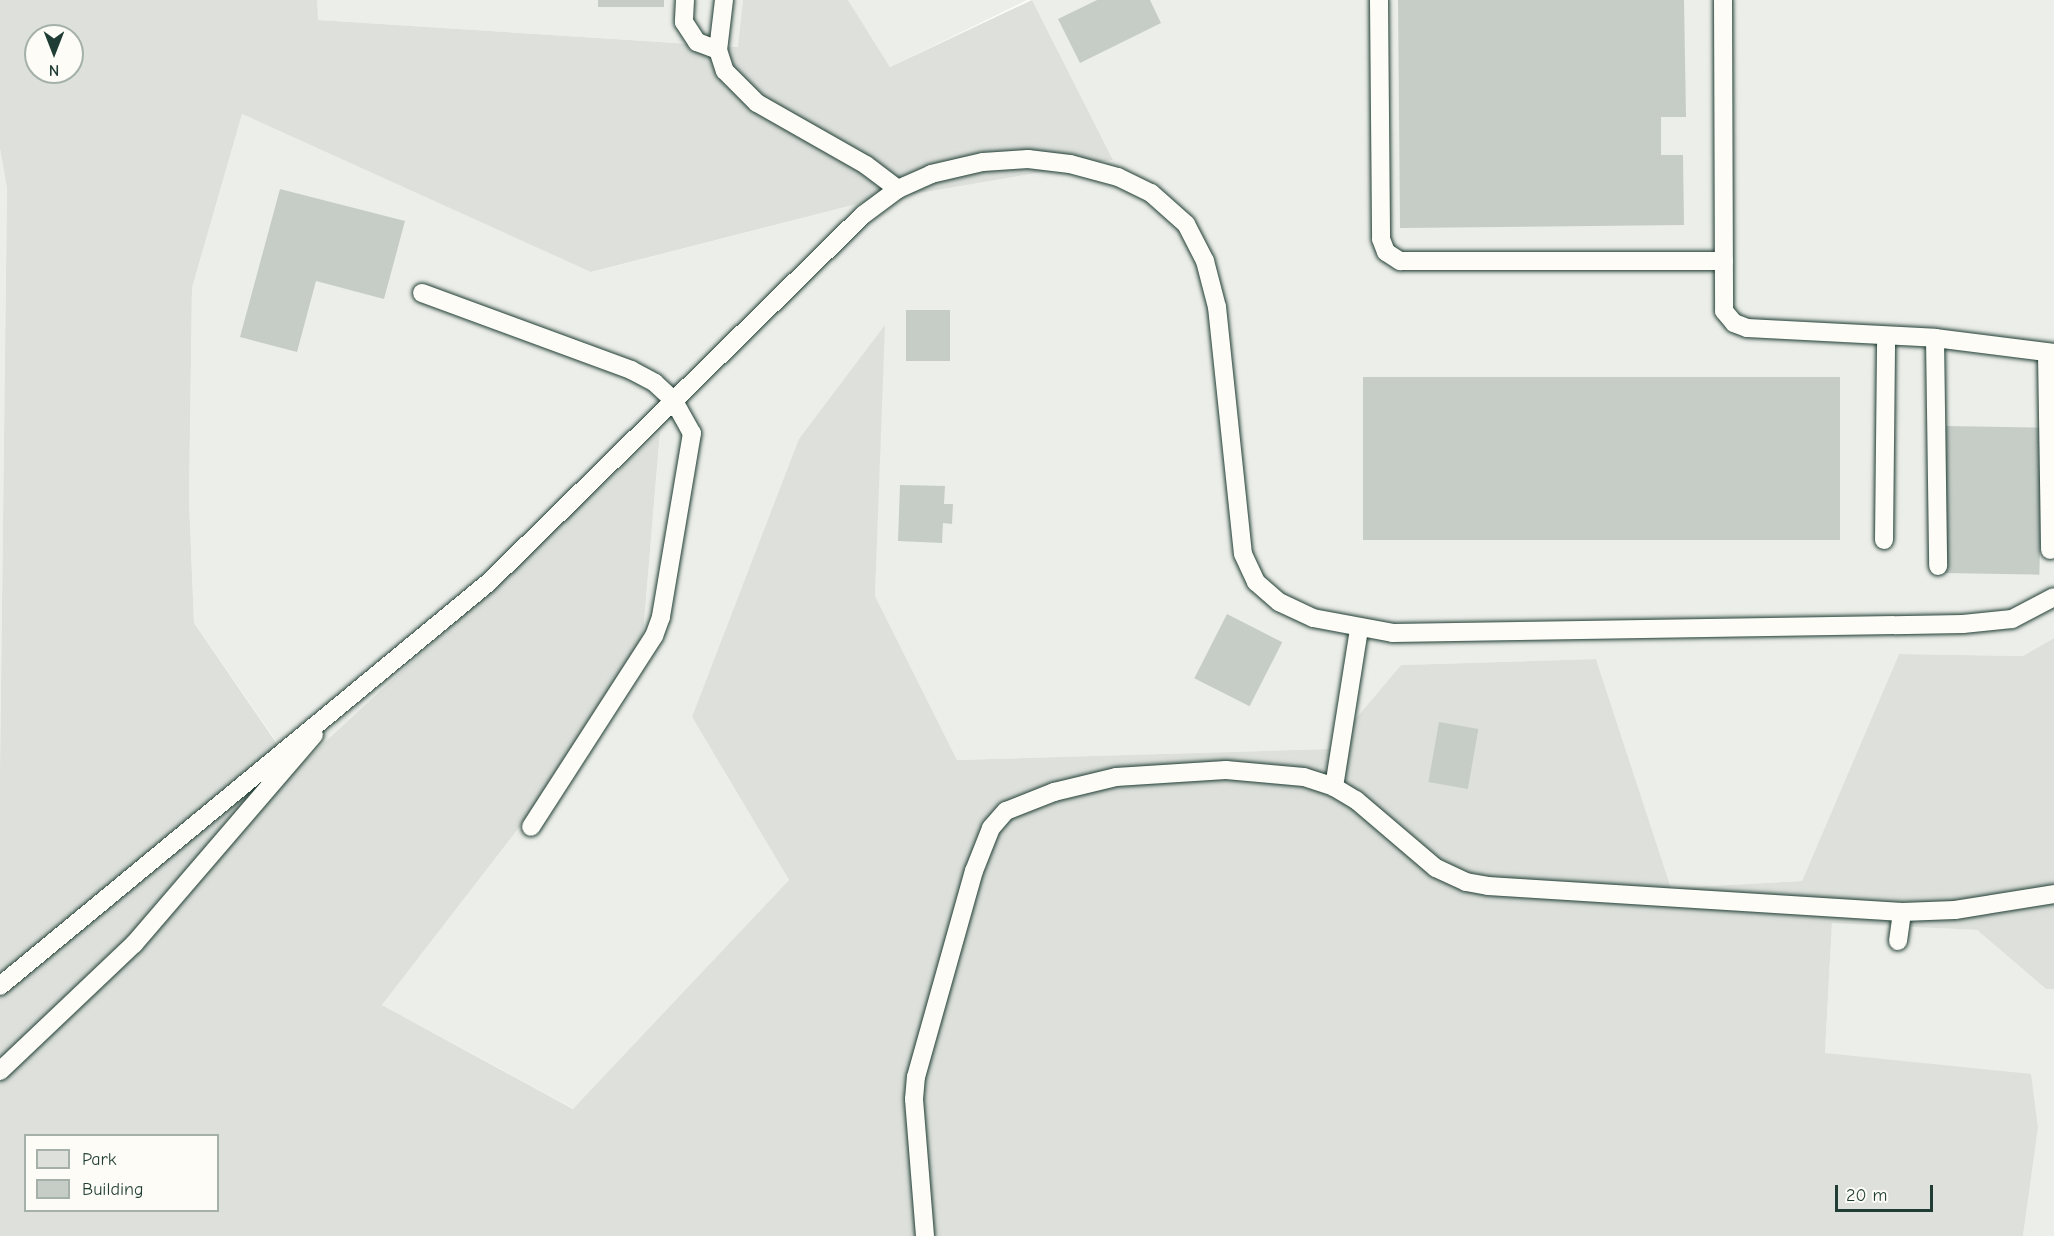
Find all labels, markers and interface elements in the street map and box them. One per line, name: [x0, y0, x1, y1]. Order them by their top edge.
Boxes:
north arrow: [24, 24, 84, 84]
text: N: [49, 61, 59, 79]
legend: [24, 1134, 219, 1212]
text: Park: [82, 1149, 116, 1170]
scale bar: [1838, 1173, 1936, 1211]
text: Building: [82, 1179, 144, 1200]
text: 20 m: [1846, 1185, 1887, 1206]

